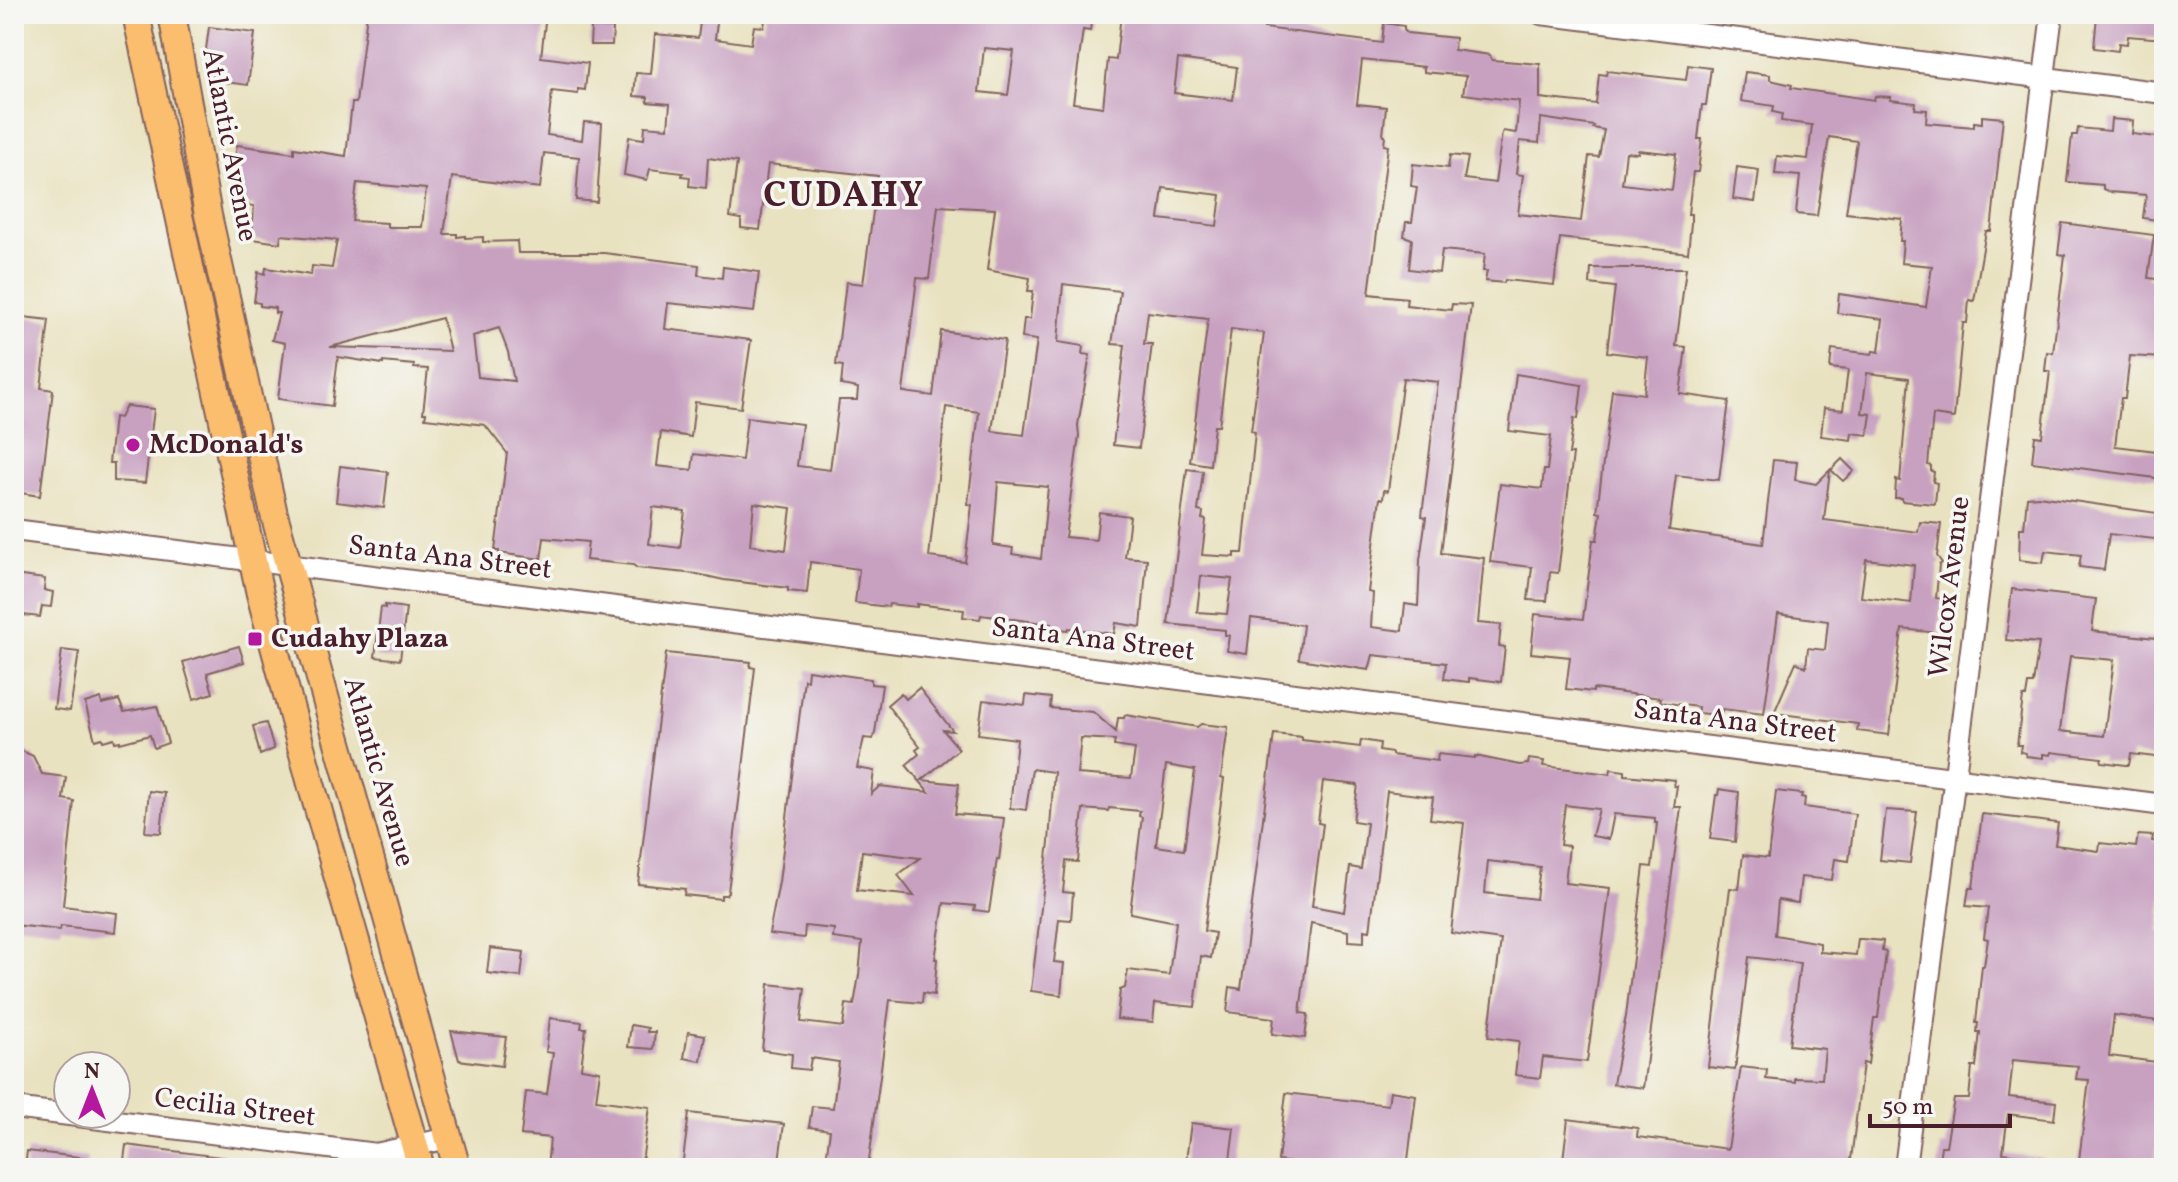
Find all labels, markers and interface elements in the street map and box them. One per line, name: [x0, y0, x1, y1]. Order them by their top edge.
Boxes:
street label: Atlantic Avenue: [191, 45, 267, 245]
district label: CUDAHY: [763, 172, 925, 222]
place label: McDonald's: [149, 426, 304, 465]
marker: McDonald's: [124, 436, 142, 454]
street label: Wilcox Avenue: [1920, 494, 1980, 680]
street label: Santa Ana Street: [346, 526, 554, 590]
street label: Santa Ana Street: [989, 608, 1197, 672]
place label: Cudahy Plaza: [271, 620, 449, 659]
marker: Cudahy Plaza: [246, 630, 264, 648]
street label: Atlantic Avenue: [332, 672, 424, 872]
street label: Santa Ana Street: [1631, 690, 1839, 754]
north arrow: [52, 1050, 132, 1130]
text: N: [84, 1057, 100, 1088]
scale bar: [1870, 1078, 2010, 1128]
street label: Cecilia Street: [152, 1079, 318, 1137]
text: 50 m: [1882, 1091, 1934, 1125]

